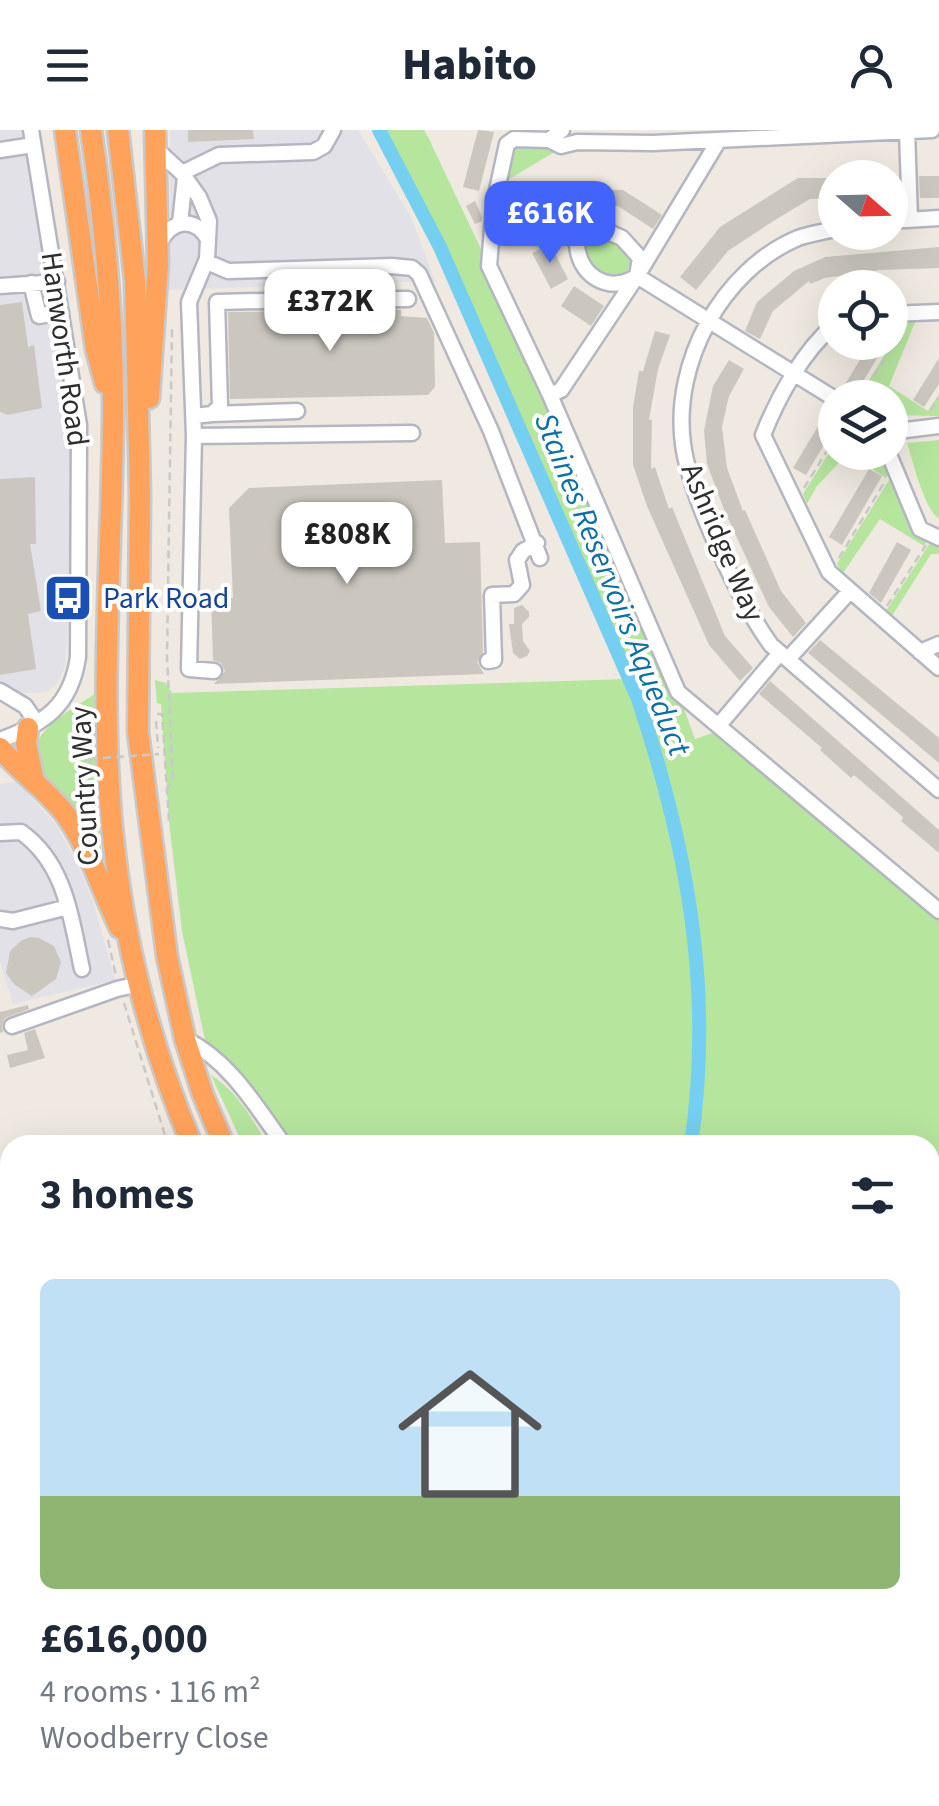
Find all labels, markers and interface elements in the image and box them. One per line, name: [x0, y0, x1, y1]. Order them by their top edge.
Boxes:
text: Habito: [402, 33, 537, 97]
icon: menu: [40, 38, 95, 93]
icon: person: [844, 38, 899, 93]
north arrow: [818, 160, 908, 250]
map controls: [818, 160, 908, 470]
pin: £616K: [480, 181, 620, 266]
text: £616K: [506, 190, 594, 236]
street label: Hanworth Road: [30, 249, 99, 449]
pin: £372K: [260, 269, 400, 354]
button: locate: [818, 270, 908, 360]
text: £372K: [286, 278, 374, 324]
button: layers: [818, 380, 908, 470]
water label: Staines Reservoirs Aqueduct: [522, 406, 703, 764]
street label: Ashridge Way: [670, 456, 775, 628]
pin: £808K: [277, 502, 417, 587]
text: £808K: [303, 511, 391, 557]
bus stop icon: Park Road: [42, 572, 94, 624]
place label: Park Road: [103, 577, 229, 620]
street label: Country Way: [59, 705, 110, 867]
text: 3 homes: [40, 1165, 194, 1225]
icon: filters: [845, 1168, 900, 1223]
icon: home: [380, 1344, 560, 1524]
text: £616,000: [40, 1609, 208, 1669]
text: 4 rooms · 116 m²: [40, 1669, 261, 1715]
text: Woodberry Close: [40, 1715, 269, 1761]

